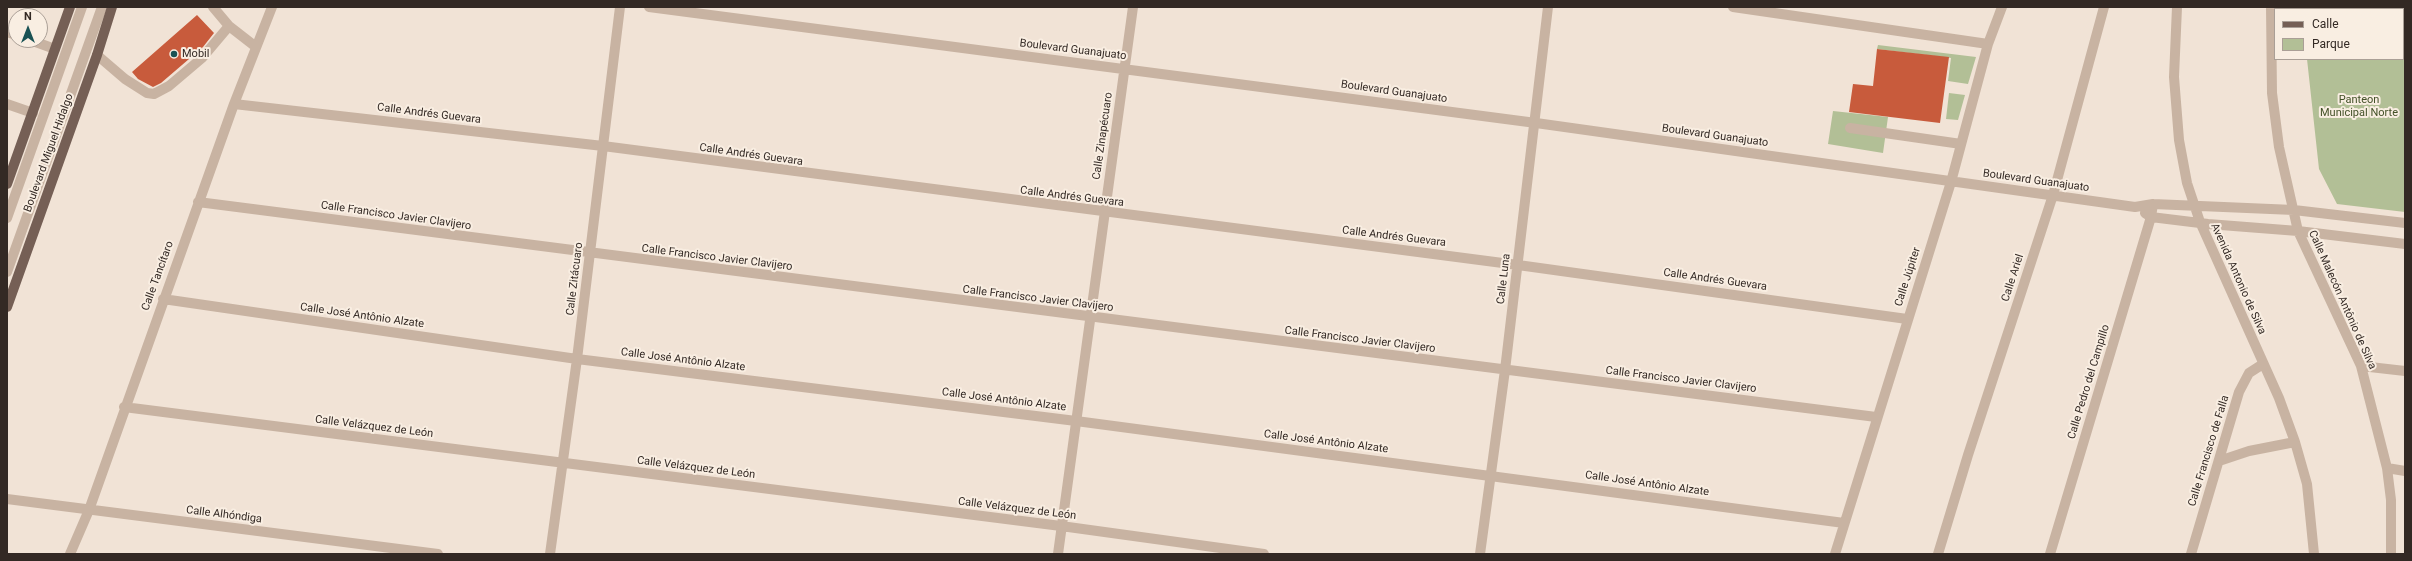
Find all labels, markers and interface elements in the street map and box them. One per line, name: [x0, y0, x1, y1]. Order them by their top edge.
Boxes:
north arrow: [8, 8, 48, 48]
legend: [2274, 8, 2404, 60]
text: N: [24, 10, 32, 23]
text: Calle: [2312, 17, 2339, 31]
street label: Boulevard Guanajuato: [1019, 37, 1127, 63]
text: Parque: [2312, 37, 2350, 51]
place label: Mobil: [182, 47, 209, 61]
marker: Mobil: [169, 49, 179, 59]
street label: Boulevard Guanajuato: [1340, 78, 1448, 106]
street label: Calle Zinapécuaro: [1090, 91, 1116, 181]
street label: Boulevard Miguel Hidalgo: [21, 92, 77, 214]
park label: Panteon Municipal Norte: [2320, 93, 2398, 119]
street label: Calle Andrés Guevara: [376, 101, 482, 127]
street label: Boulevard Guanajuato: [1661, 122, 1769, 150]
street label: Calle Andrés Guevara: [698, 141, 804, 169]
street label: Boulevard Guanajuato: [1982, 167, 2090, 195]
street label: Calle Andrés Guevara: [1019, 184, 1125, 210]
street label: Calle Francisco Javier Clavijero: [320, 199, 472, 233]
street label: Avenida Antonio de Silva: [2208, 221, 2268, 337]
street label: Calle Andrés Guevara: [1341, 224, 1447, 250]
street label: Calle Malecón Antônio de Silva: [2305, 229, 2379, 371]
street label: Calle Tancítaro: [139, 239, 177, 313]
street label: Calle Zitácuaro: [564, 242, 586, 316]
street label: Calle Francisco Javier Clavijero: [641, 242, 793, 274]
street label: Calle Júpiter: [1892, 246, 1924, 308]
street label: Calle Luna: [1494, 253, 1514, 305]
street label: Calle Ariel: [1999, 253, 2027, 303]
street label: Calle Andrés Guevara: [1662, 266, 1768, 294]
street label: Calle Francisco Javier Clavijero: [962, 283, 1114, 315]
street label: Calle José Antônio Alzate: [299, 301, 425, 331]
street label: Calle Pedro del Campillo: [2065, 323, 2113, 441]
street label: Calle Francisco Javier Clavijero: [1284, 324, 1436, 356]
street label: Calle José Antônio Alzate: [620, 346, 746, 374]
street label: Calle Francisco Javier Clavijero: [1605, 364, 1757, 396]
street label: Calle José Antônio Alzate: [941, 386, 1067, 414]
street label: Calle Francisco de Falla: [2186, 394, 2232, 508]
street label: Calle Velázquez de León: [314, 413, 434, 441]
street label: Calle José Antônio Alzate: [1263, 428, 1389, 456]
street label: Calle Velázquez de León: [636, 454, 756, 482]
street label: Calle José Antônio Alzate: [1584, 469, 1710, 499]
street label: Calle Velázquez de León: [957, 495, 1077, 523]
street label: Calle Alhóndiga: [185, 504, 263, 526]

